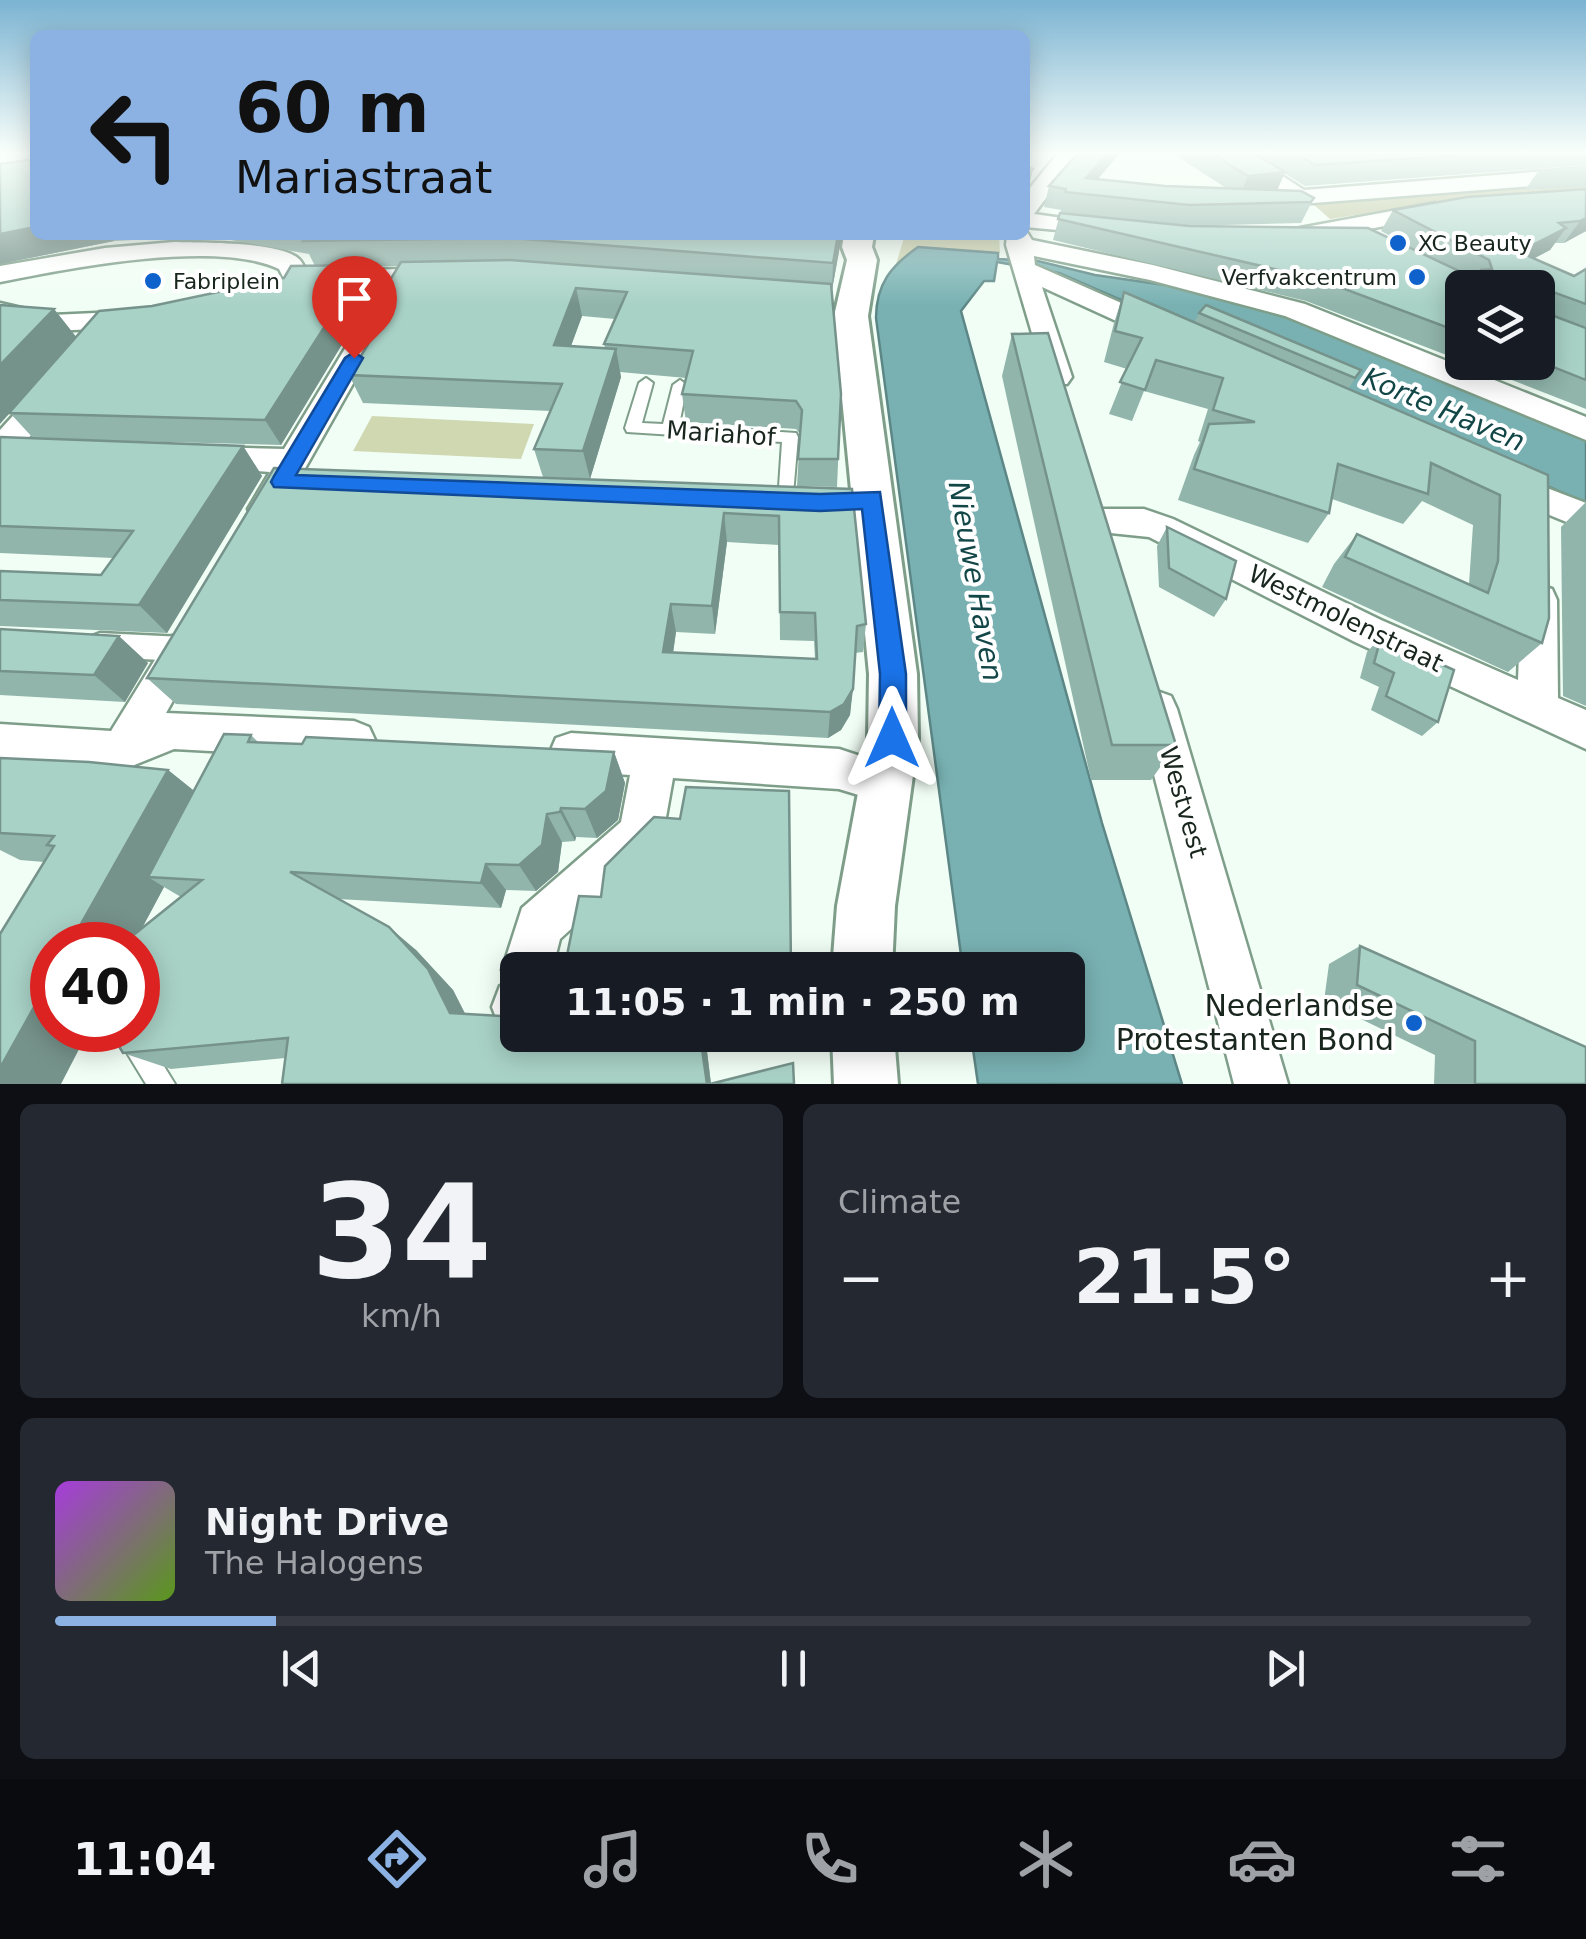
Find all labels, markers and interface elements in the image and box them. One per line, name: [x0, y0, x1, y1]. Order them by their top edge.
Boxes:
text: 60 m: [235, 67, 430, 149]
icon: left: [70, 70, 200, 200]
text: Mariastraat: [235, 151, 492, 204]
place label: XC Beauty: [1418, 231, 1532, 256]
marker: XC Beauty: [1387, 232, 1409, 254]
pin: [312, 256, 397, 359]
place label: Verfvakcentrum: [1221, 265, 1397, 290]
marker: Verfvakcentrum: [1406, 266, 1428, 288]
place label: Fabriplein: [173, 269, 280, 294]
marker: Fabriplein: [142, 270, 164, 292]
map controls: [1445, 270, 1555, 380]
button: layers: [1445, 270, 1555, 380]
icon: arrive: [327, 271, 382, 326]
water label: Korte Haven: [1358, 360, 1530, 458]
street label: Mariahof: [665, 415, 778, 452]
water label: Nieuwe Haven: [942, 479, 1009, 684]
street label: Westmolenstraat: [1244, 559, 1448, 678]
position arrow: [840, 686, 944, 790]
street label: Westvest: [1154, 743, 1213, 861]
speed limit sign: 40: [30, 922, 160, 1052]
text: 11:05 · 1 min · 250 m: [565, 980, 1020, 1024]
place label: Nederlandse Protestanten Bond: [1116, 988, 1394, 1057]
marker: Nederlandse Protestanten Bond: [1403, 1012, 1425, 1034]
text: 34: [311, 1156, 492, 1308]
text: Climate: [838, 1183, 961, 1221]
text: 21.5°: [1073, 1233, 1296, 1321]
text: −: [838, 1246, 884, 1310]
text: +: [1485, 1246, 1531, 1310]
text: km/h: [361, 1297, 442, 1335]
text: Night Drive: [205, 1500, 449, 1544]
text: The Halogens: [205, 1544, 424, 1582]
icon: previous: [274, 1641, 329, 1696]
icon: pause: [766, 1641, 821, 1696]
icon: next: [1258, 1641, 1313, 1696]
icon: directions: [362, 1824, 432, 1894]
icon: music: [578, 1824, 648, 1894]
icon: phone: [795, 1824, 865, 1894]
icon: climate: [1011, 1824, 1081, 1894]
icon: car: [1227, 1824, 1297, 1894]
icon: filters: [1443, 1824, 1513, 1894]
text: 11:04: [73, 1833, 216, 1886]

